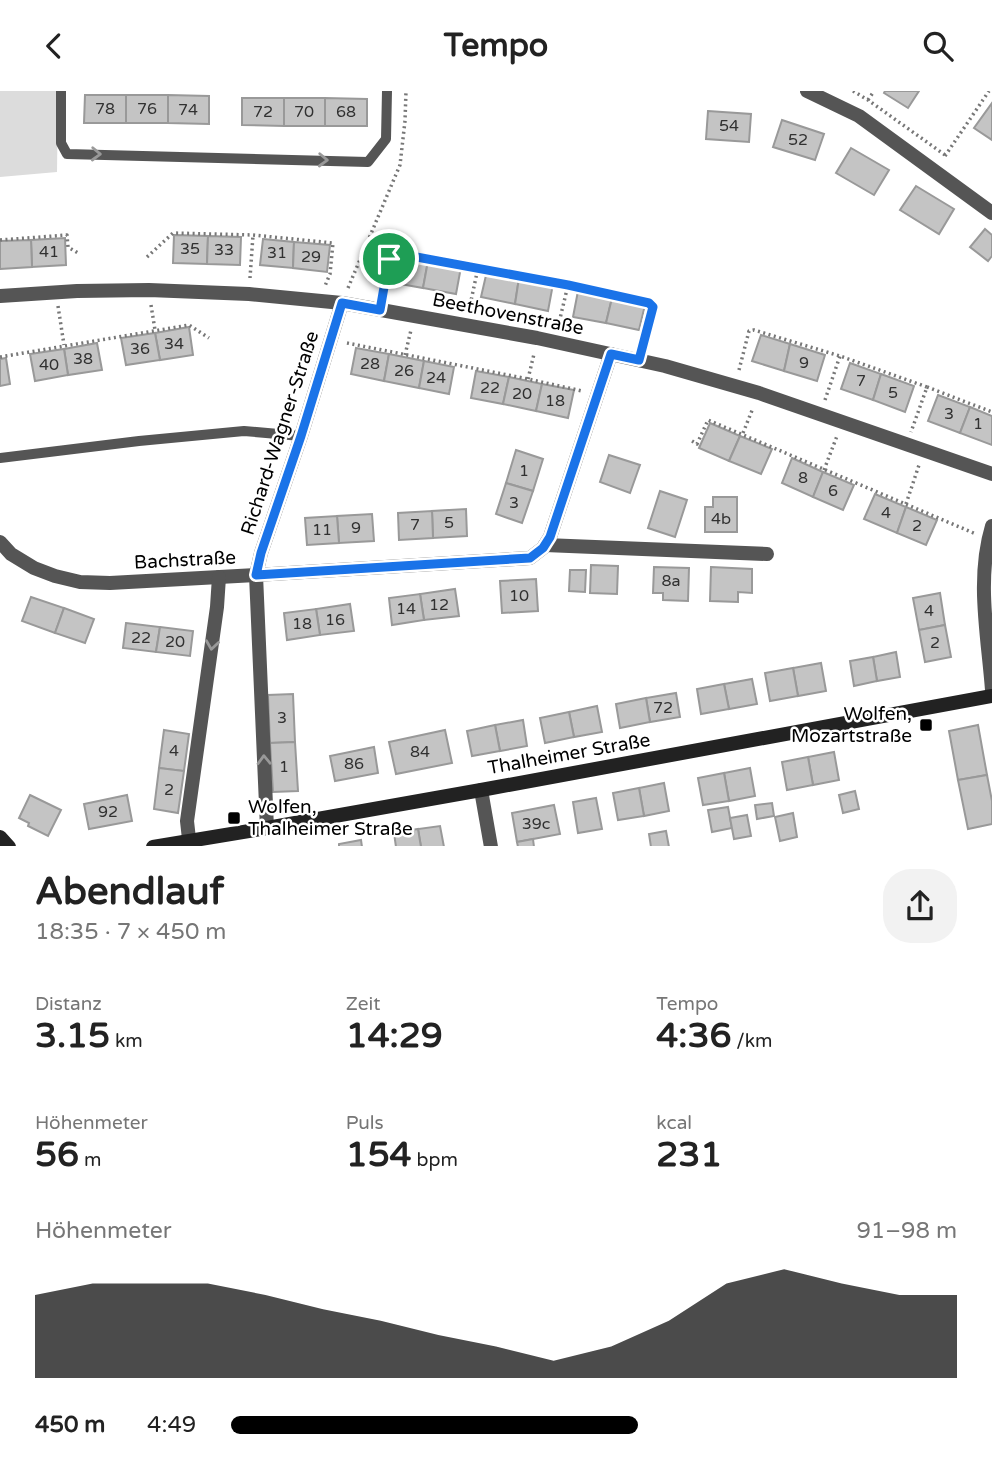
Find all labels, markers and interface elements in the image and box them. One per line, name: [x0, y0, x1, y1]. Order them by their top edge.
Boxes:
icon: back: [35, 27, 73, 65]
text: Tempo: [444, 27, 548, 65]
icon: search: [919, 27, 957, 65]
house number: 78: [95, 99, 115, 119]
house number: 76: [137, 99, 157, 119]
house number: 74: [178, 100, 198, 120]
house number: 72: [253, 102, 273, 122]
house number: 70: [294, 102, 314, 122]
house number: 68: [336, 102, 356, 122]
house number: 54: [719, 116, 739, 136]
house number: 52: [788, 130, 808, 150]
one-way arrow: [90, 147, 101, 162]
one-way arrow: [318, 153, 329, 168]
pin: [359, 229, 419, 289]
house number: 35: [180, 239, 200, 259]
house number: 33: [214, 240, 234, 260]
icon: arrive: [370, 240, 408, 278]
house number: 41: [39, 242, 59, 262]
house number: 31: [267, 243, 287, 263]
house number: 29: [301, 247, 321, 267]
street label: Beethovenstraße: [430, 289, 586, 339]
street label: Richard-Wagner-Straße: [237, 328, 323, 538]
house number: 34: [164, 334, 184, 354]
house number: 36: [130, 339, 150, 359]
house number: 38: [73, 349, 93, 369]
house number: 9: [799, 353, 809, 373]
house number: 28: [360, 354, 380, 374]
house number: 40: [39, 355, 59, 375]
house number: 26: [394, 361, 414, 381]
house number: 24: [426, 368, 446, 388]
house number: 7: [856, 371, 866, 391]
house number: 22: [480, 378, 500, 398]
house number: 5: [888, 383, 898, 403]
house number: 20: [512, 384, 532, 404]
house number: 18: [545, 391, 565, 411]
house number: 3: [944, 404, 954, 424]
house number: 1: [973, 414, 983, 434]
house number: 1: [519, 461, 529, 481]
house number: 8: [798, 468, 808, 488]
house number: 6: [828, 481, 838, 501]
house number: 3: [509, 493, 519, 513]
house number: 4: [881, 503, 891, 523]
house number: 4b: [711, 509, 731, 529]
house number: 5: [444, 513, 454, 533]
house number: 7: [410, 515, 420, 535]
house number: 2: [912, 516, 922, 536]
house number: 9: [351, 518, 361, 538]
house number: 11: [312, 520, 332, 540]
street label: Bachstraße: [133, 546, 237, 574]
house number: 8a: [661, 571, 681, 591]
house number: 10: [509, 586, 529, 606]
house number: 12: [429, 595, 449, 615]
house number: 14: [396, 599, 416, 619]
house number: 4: [924, 601, 934, 621]
house number: 16: [325, 610, 345, 630]
house number: 18: [292, 614, 312, 634]
house number: 22: [131, 628, 151, 648]
house number: 20: [165, 632, 185, 652]
house number: 2: [930, 633, 940, 653]
one-way arrow: [204, 639, 219, 650]
house number: 72: [653, 698, 673, 718]
place label: Wolfen, Mozartstraße: [791, 703, 912, 747]
house number: 3: [277, 708, 287, 728]
marker: Wolfen, Mozartstraße: [918, 717, 934, 733]
street label: Thalheimer Straße: [486, 729, 652, 779]
house number: 4: [169, 741, 179, 761]
house number: 84: [410, 742, 430, 762]
one-way arrow: [256, 754, 271, 765]
house number: 86: [344, 754, 364, 774]
house number: 1: [279, 757, 289, 777]
house number: 2: [164, 780, 174, 800]
place label: Wolfen, Thalheimer Straße: [248, 796, 413, 840]
house number: 92: [98, 802, 118, 822]
marker: Wolfen, Thalheimer Straße: [226, 810, 242, 826]
house number: 39c: [522, 814, 550, 834]
text: Abendlauf: [35, 869, 224, 915]
button: share: [883, 869, 957, 943]
text: 18:35 · 7 × 450 m: [35, 918, 226, 946]
text: Distanz: [35, 993, 102, 1015]
text: Zeit: [346, 993, 381, 1015]
text: Tempo: [656, 993, 718, 1015]
text: 3.15: [35, 1015, 110, 1057]
text: 14:29: [346, 1015, 443, 1057]
text: 4:36: [656, 1015, 731, 1057]
text: km: [110, 1030, 143, 1052]
text: /km: [731, 1030, 773, 1052]
text: Höhenmeter: [35, 1112, 148, 1134]
text: Puls: [346, 1112, 384, 1134]
text: kcal: [656, 1112, 692, 1134]
text: 56: [35, 1134, 79, 1176]
text: 154: [346, 1134, 412, 1176]
text: 231: [656, 1134, 722, 1176]
text: m: [79, 1149, 101, 1171]
text: bpm: [412, 1149, 458, 1171]
text: Höhenmeter: [35, 1217, 172, 1245]
text: 91–98 m: [856, 1217, 957, 1245]
text: 450 m: [35, 1411, 105, 1439]
text: 4:49: [147, 1411, 196, 1439]

